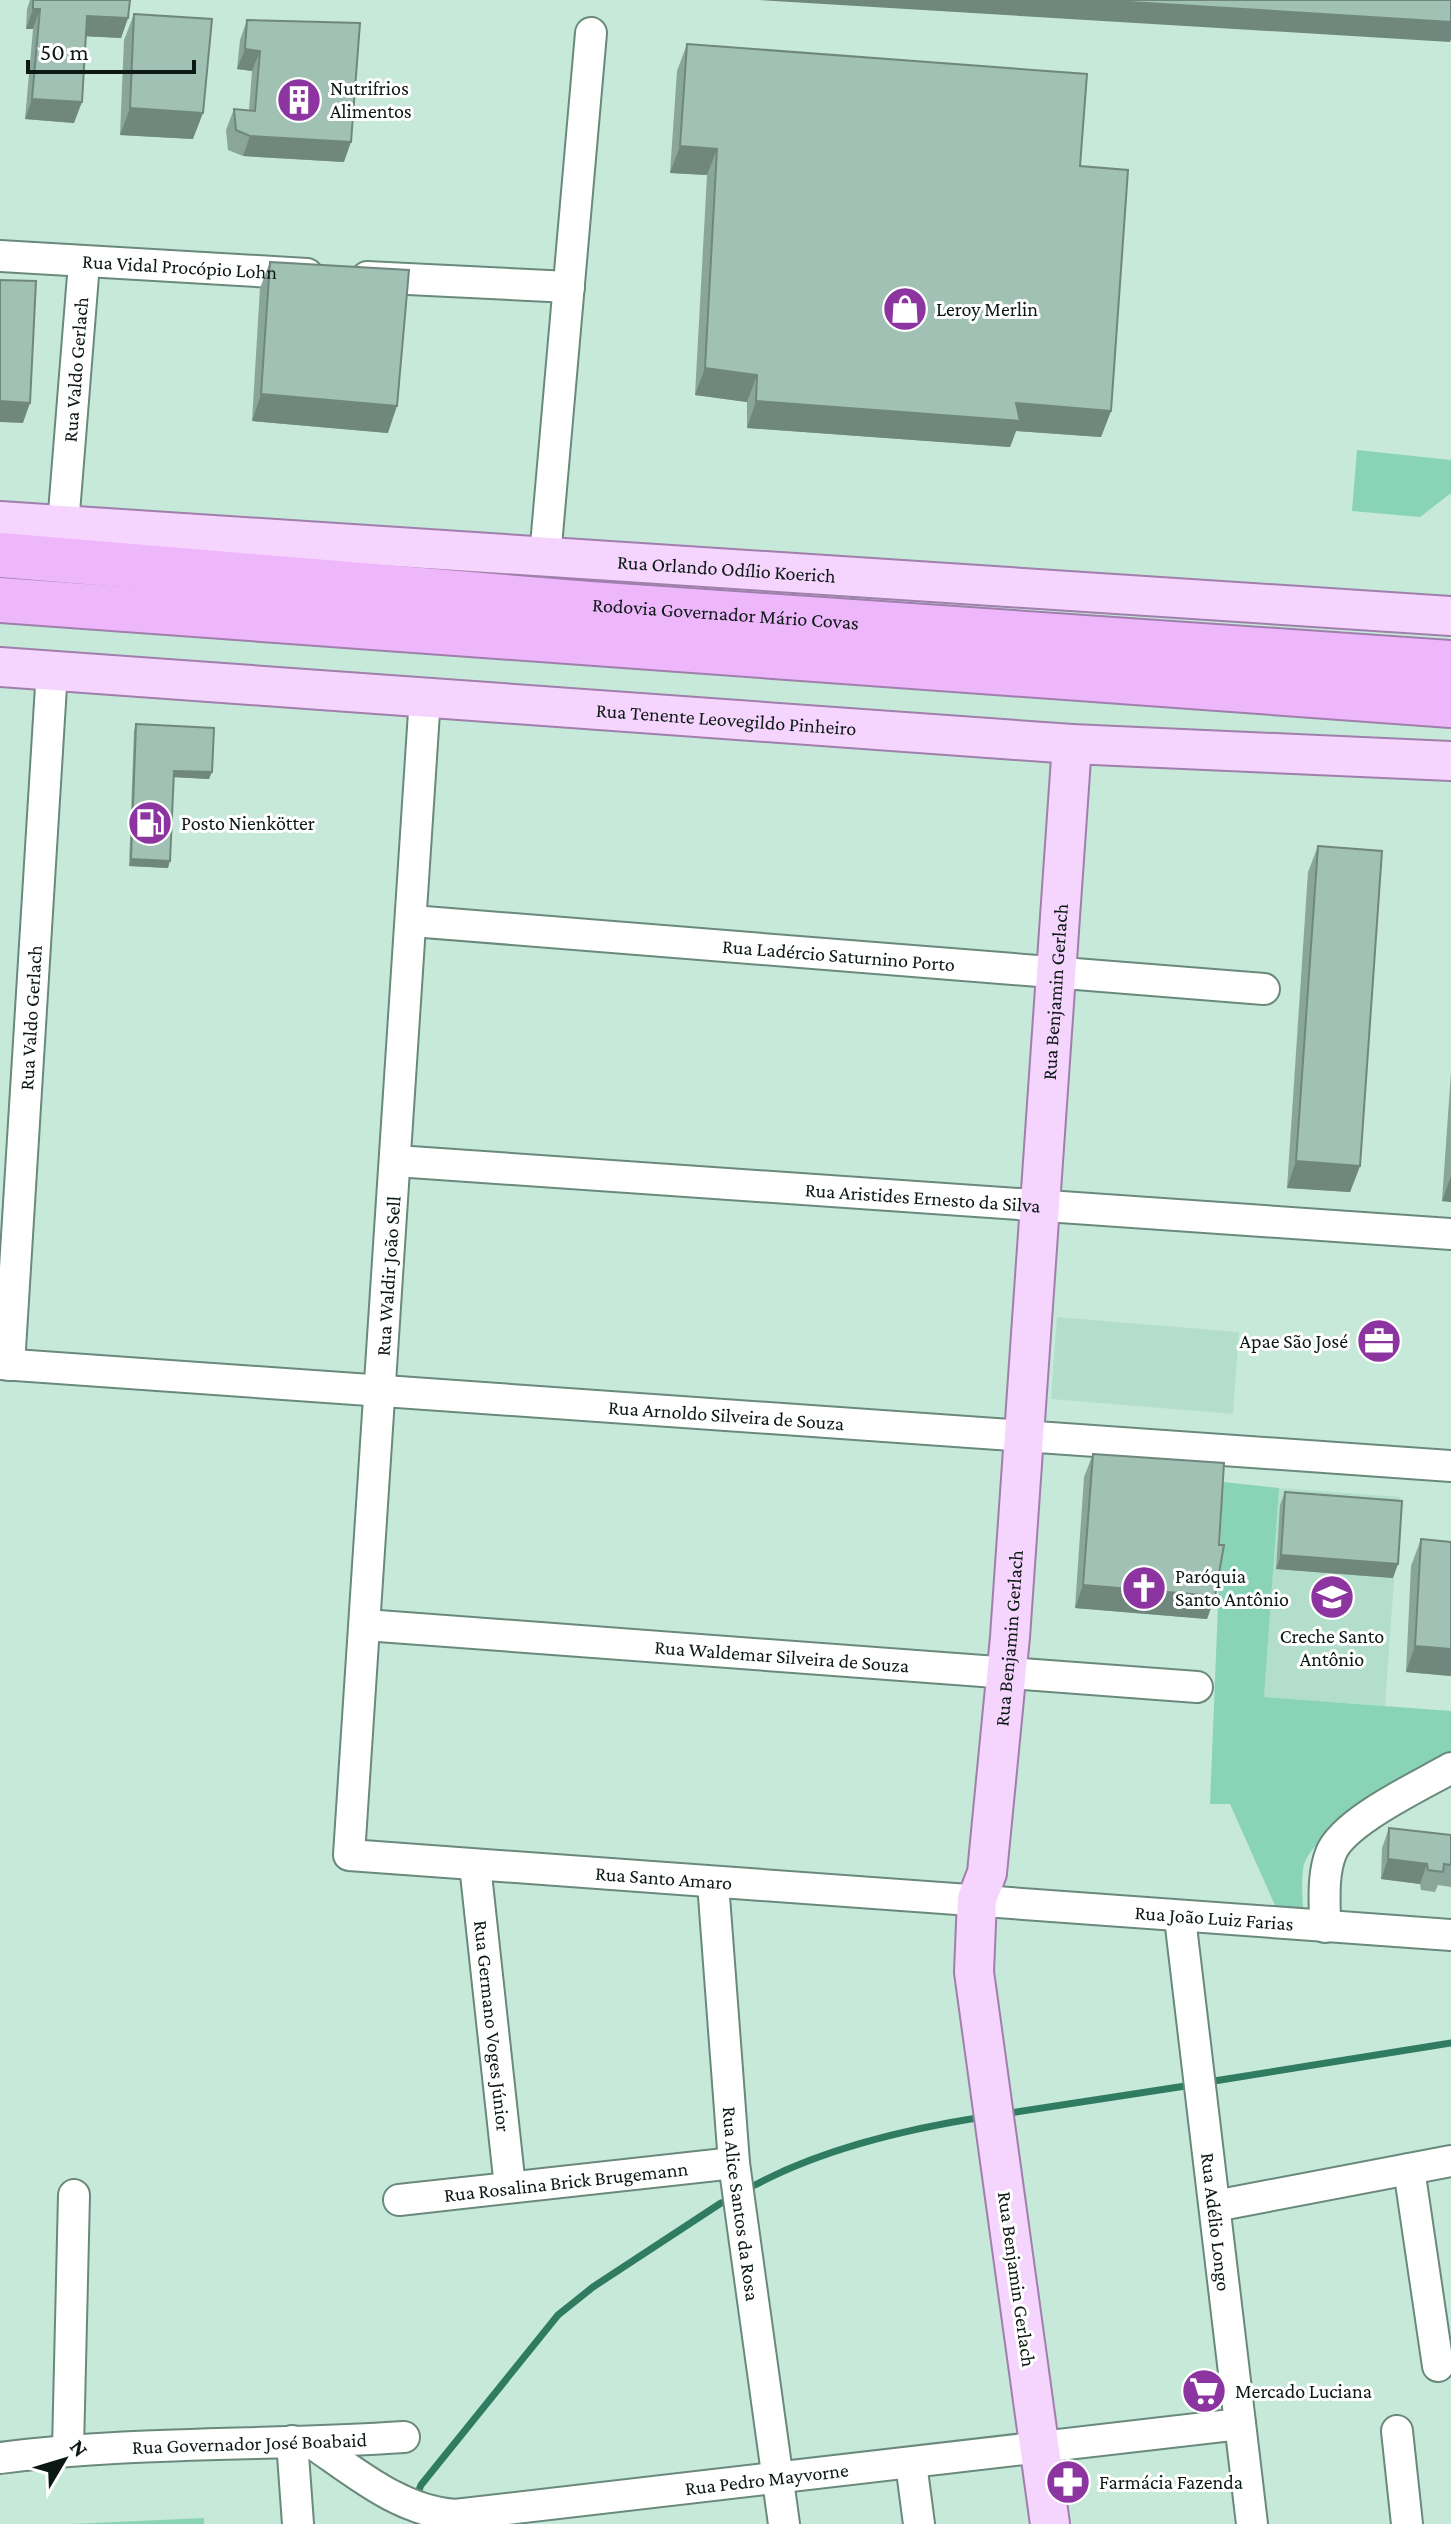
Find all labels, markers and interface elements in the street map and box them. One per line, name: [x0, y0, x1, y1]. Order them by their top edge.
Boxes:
scale bar: [28, 24, 194, 74]
text: 50 m: [40, 38, 89, 65]
building icon: Nutrifrios Alimentos: [275, 76, 323, 124]
place label: Nutrifrios Alimentos: [330, 77, 412, 122]
street label: Rua Vidal Procópio Lohn: [82, 250, 278, 283]
shop icon: Leroy Merlin: [881, 285, 929, 333]
street label: Rua Valdo Gerlach: [59, 296, 92, 443]
place label: Leroy Merlin: [936, 298, 1038, 321]
street label: Rua Orlando Odílio Koerich: [616, 550, 837, 587]
street label: Rodovia Governador Mário Covas: [592, 593, 860, 633]
street label: Rua Tenente Leovegildo Pinheiro: [595, 699, 857, 739]
fuel station icon: Posto Nienkötter: [126, 799, 174, 847]
place label: Posto Nienkötter: [181, 812, 315, 834]
street label: Rua Benjamin Gerlach: [1038, 903, 1072, 1081]
street label: Rua Ladércio Saturnino Porto: [721, 935, 956, 975]
street label: Rua Valdo Gerlach: [15, 944, 46, 1091]
street label: Rua Aristides Ernesto da Silva: [804, 1178, 1041, 1217]
street label: Rua Waldir João Sell: [371, 1195, 406, 1357]
office icon: Apae São José: [1355, 1317, 1403, 1365]
place label: Apae São José: [1240, 1330, 1348, 1353]
street label: Rua Arnoldo Silveira de Souza: [607, 1396, 845, 1434]
street label: Rua Benjamin Gerlach: [990, 1549, 1027, 1727]
church icon: Paróquia Santo Antônio: [1120, 1564, 1168, 1612]
place label: Paróquia Santo Antônio: [1175, 1565, 1289, 1610]
school or university icon: Creche Santo Antônio: [1308, 1573, 1356, 1621]
place label: Creche Santo Antônio: [1280, 1625, 1384, 1670]
street label: Rua Waldemar Silveira de Souza: [654, 1636, 910, 1677]
street label: Rua Santo Amaro: [594, 1862, 733, 1894]
street label: Rua João Luiz Farias: [1134, 1901, 1295, 1935]
street label: Rua Germano Voges Júnior: [470, 1919, 515, 2133]
street label: Rua Alice Santos da Rosa: [719, 2106, 764, 2302]
street label: Rua Adélio Longo: [1197, 2151, 1235, 2293]
street label: Rua Rosalina Brick Brugemann: [443, 2157, 689, 2206]
street label: Rua Benjamin Gerlach: [993, 2190, 1040, 2368]
supermarket icon: Mercado Luciana: [1180, 2367, 1228, 2415]
place label: Mercado Luciana: [1235, 2380, 1372, 2402]
north arrow: [24, 2420, 104, 2500]
street label: Rua Governador José Boabaid: [132, 2428, 368, 2458]
text: N: [65, 2434, 94, 2462]
street label: Rua Pedro Mayvorne: [684, 2458, 850, 2499]
pharmacy icon: Farmácia Fazenda: [1044, 2458, 1092, 2506]
place label: Farmácia Fazenda: [1099, 2471, 1243, 2493]

